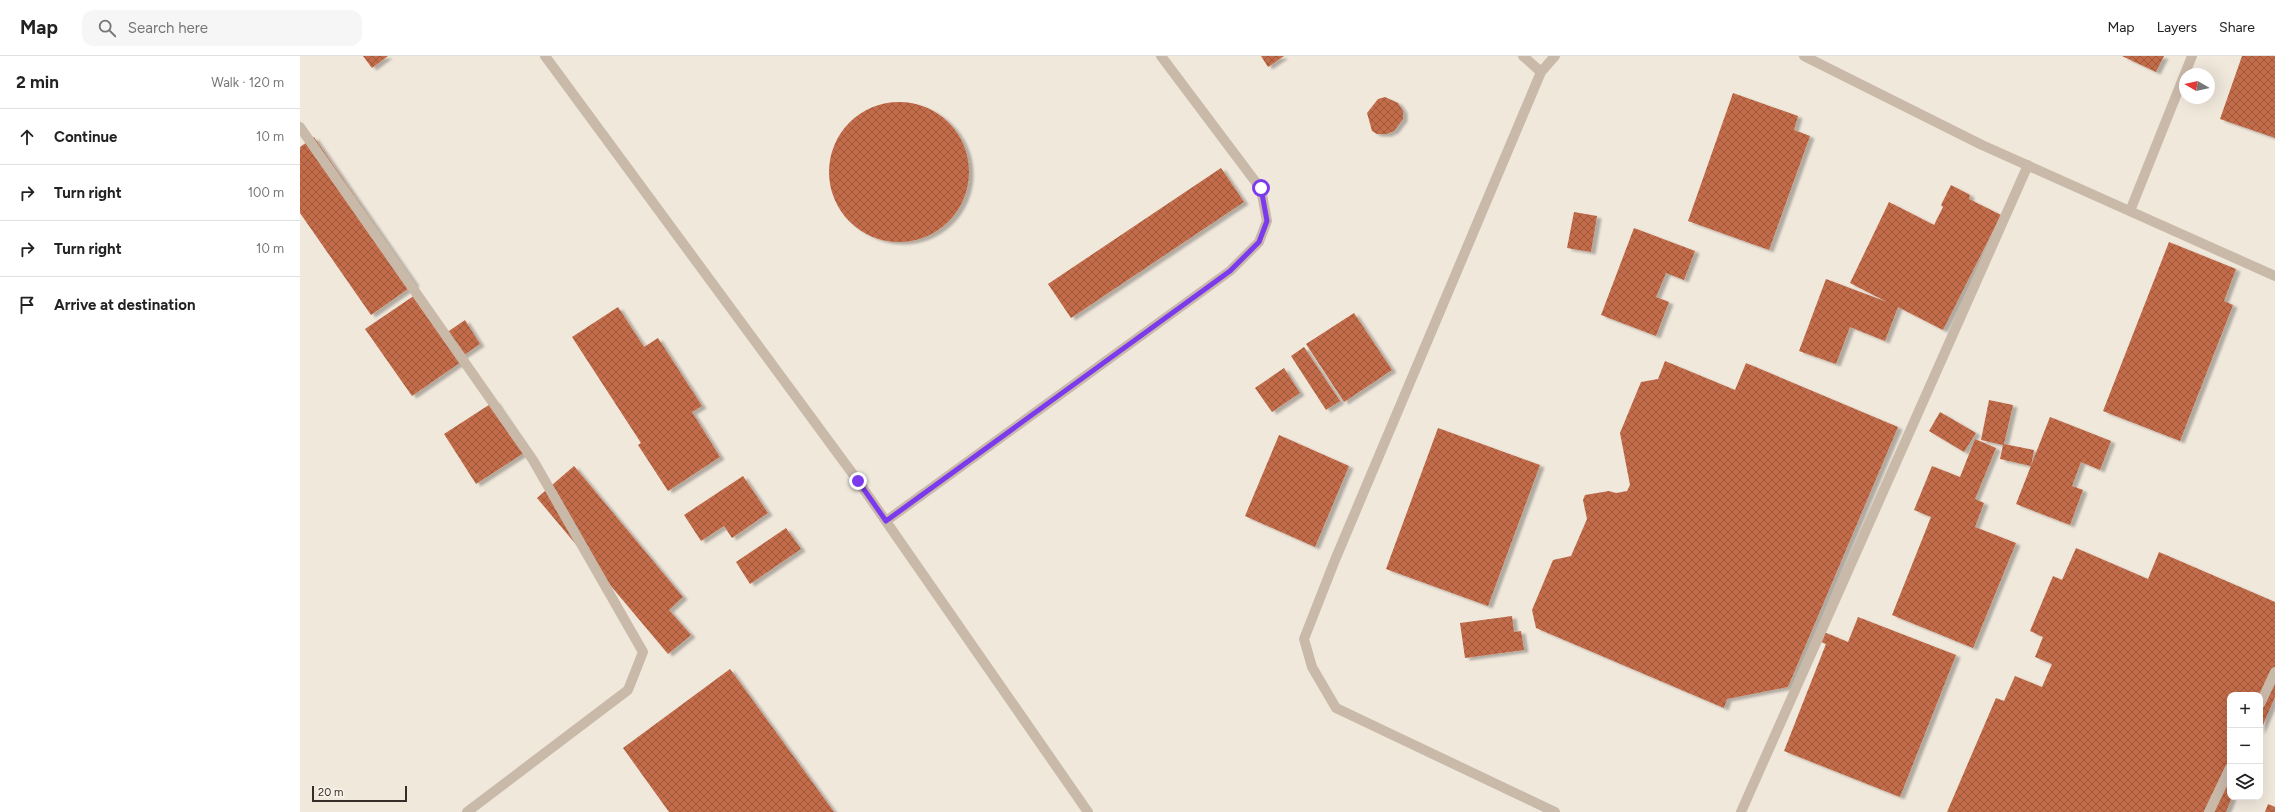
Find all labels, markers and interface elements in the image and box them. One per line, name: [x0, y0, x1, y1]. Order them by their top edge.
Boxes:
search box: [82, 10, 362, 46]
text: Map: [20, 16, 58, 39]
icon: search: [96, 17, 118, 39]
text: Search here: [128, 19, 208, 37]
text: Map: [2107, 19, 2135, 36]
text: Layers: [2157, 19, 2197, 36]
text: Share: [2219, 19, 2255, 36]
north arrow: [2179, 68, 2215, 104]
text: 2 min: [16, 72, 59, 92]
text: Walk · 120 m: [211, 75, 284, 90]
icon: ahead: [16, 126, 38, 148]
text: Continue: [54, 128, 117, 146]
text: 10 m: [256, 129, 284, 144]
route start: [1252, 179, 1270, 197]
icon: right: [16, 182, 38, 204]
text: Turn right: [54, 184, 122, 202]
text: 100 m: [248, 185, 284, 200]
icon: right: [16, 238, 38, 260]
text: Turn right: [54, 240, 122, 258]
text: 10 m: [256, 241, 284, 256]
icon: arrive: [16, 294, 38, 316]
text: Arrive at destination: [54, 296, 195, 314]
route end: [849, 472, 867, 490]
map controls: [2227, 692, 2263, 800]
button: +: [2227, 692, 2263, 728]
button: −: [2227, 728, 2263, 764]
button: layers: [2227, 764, 2263, 800]
scale bar: [312, 784, 407, 803]
text: 20 m: [318, 786, 343, 799]

